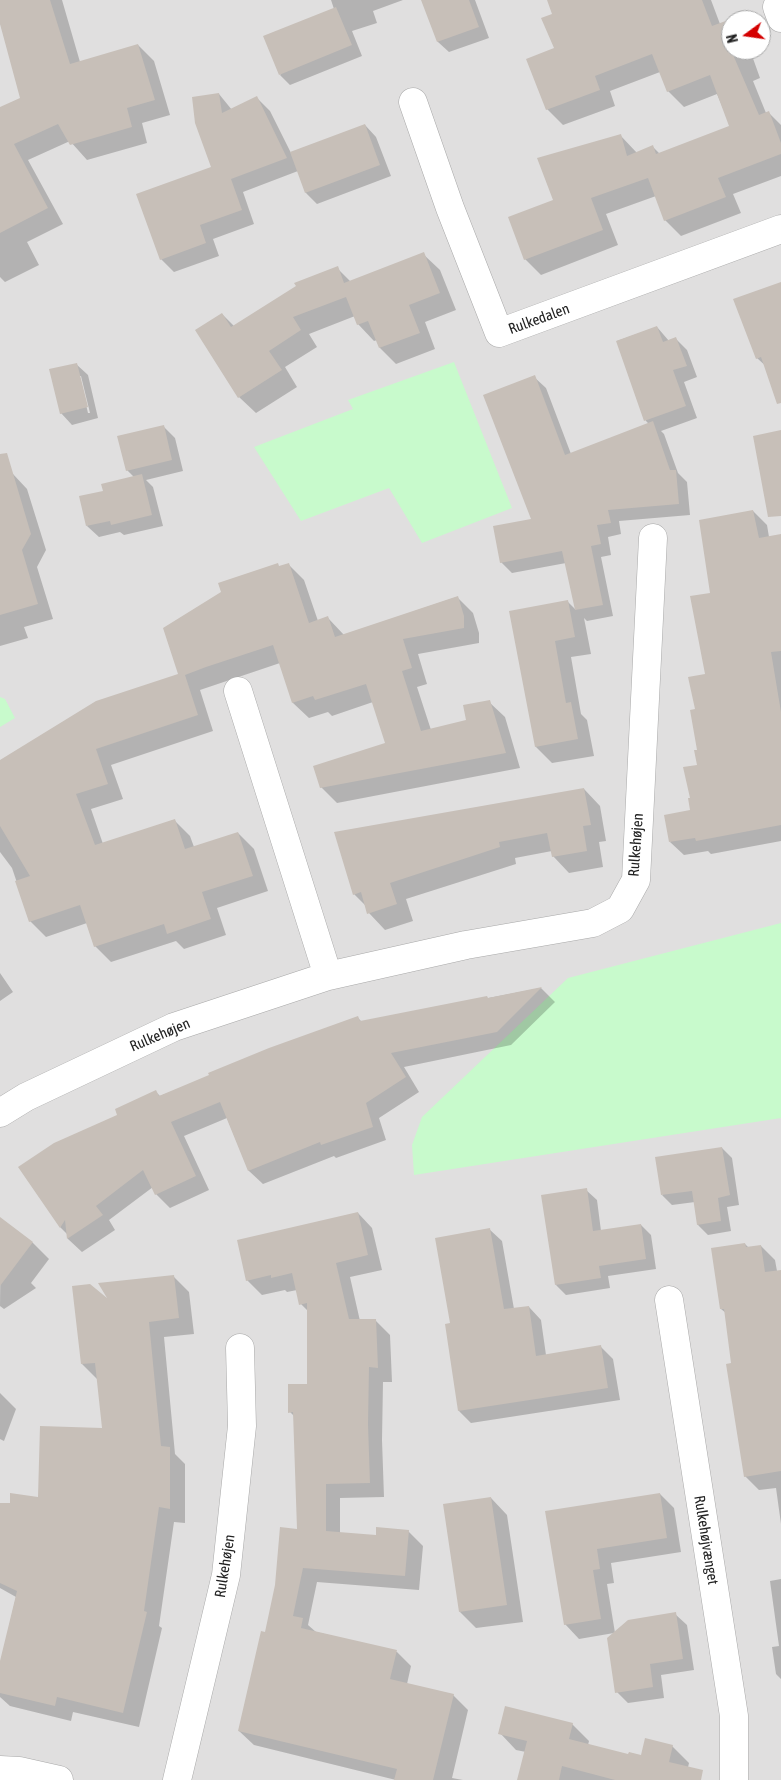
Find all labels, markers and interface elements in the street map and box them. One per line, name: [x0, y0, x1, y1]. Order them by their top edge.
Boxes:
north arrow: [721, 10, 771, 60]
text: N: [724, 32, 741, 44]
street label: Rulkedalen: [506, 300, 572, 338]
street label: Rulkehøjen: [625, 813, 647, 877]
street label: Rulkehøjen: [127, 1014, 193, 1056]
street label: Rulkehøjvænget: [690, 1494, 722, 1586]
street label: Rulkehøjen: [211, 1533, 239, 1599]

